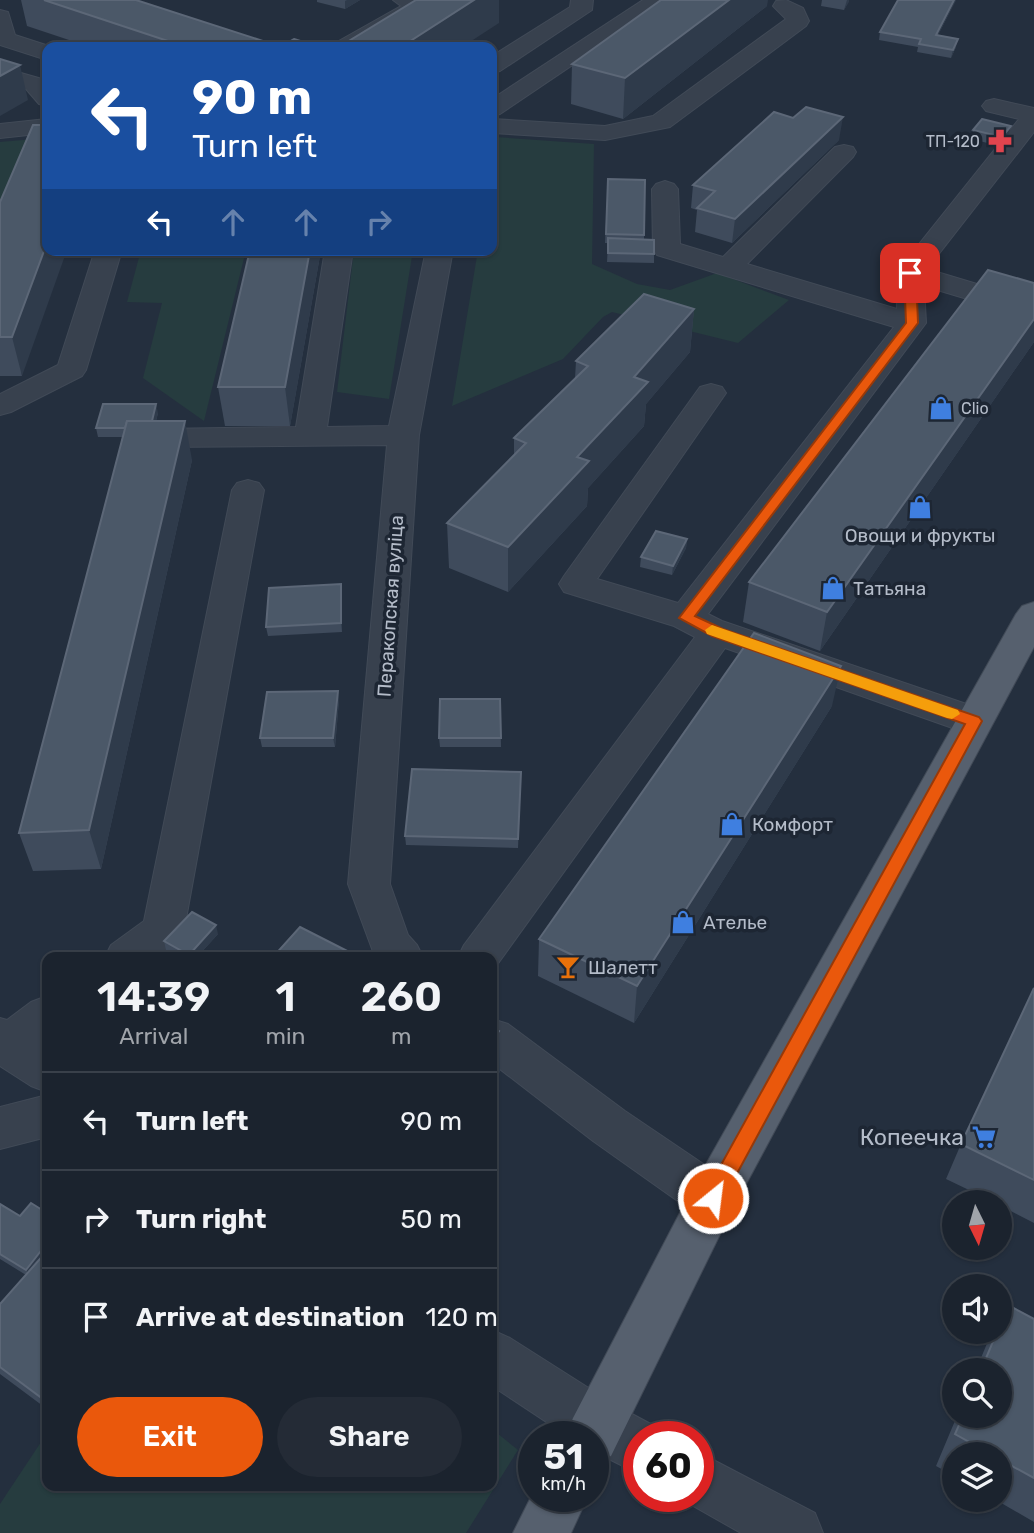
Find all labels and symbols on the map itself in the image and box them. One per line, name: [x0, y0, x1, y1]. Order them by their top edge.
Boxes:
pharmacy icon: ТП-120: [986, 127, 1014, 155]
place label: ТП-120: [926, 132, 980, 151]
pin: [880, 243, 940, 303]
shop icon: Clio: [927, 394, 955, 422]
place label: Clio: [961, 399, 989, 418]
shop icon: Овощи и фрукты: [906, 493, 934, 521]
street label: Перакопская вуліца: [373, 514, 408, 698]
place label: Овощи и фрукты: [845, 524, 995, 547]
shop icon: Татьяна: [819, 574, 847, 602]
place label: Татьяна: [853, 577, 926, 600]
shop icon: Комфорт: [718, 810, 746, 838]
place label: Комфорт: [752, 813, 833, 836]
shop icon: Ателье: [669, 908, 697, 936]
place label: Ателье: [703, 911, 767, 934]
bar icon: Шалетт: [554, 953, 582, 981]
place label: Шалетт: [588, 956, 658, 979]
place label: Копеечка: [860, 1123, 964, 1151]
supermarket icon: Копеечка: [970, 1123, 998, 1151]
position arrow: [676, 1161, 750, 1235]
north arrow: [942, 1190, 1012, 1260]
speed limit sign: 60: [623, 1421, 714, 1512]

